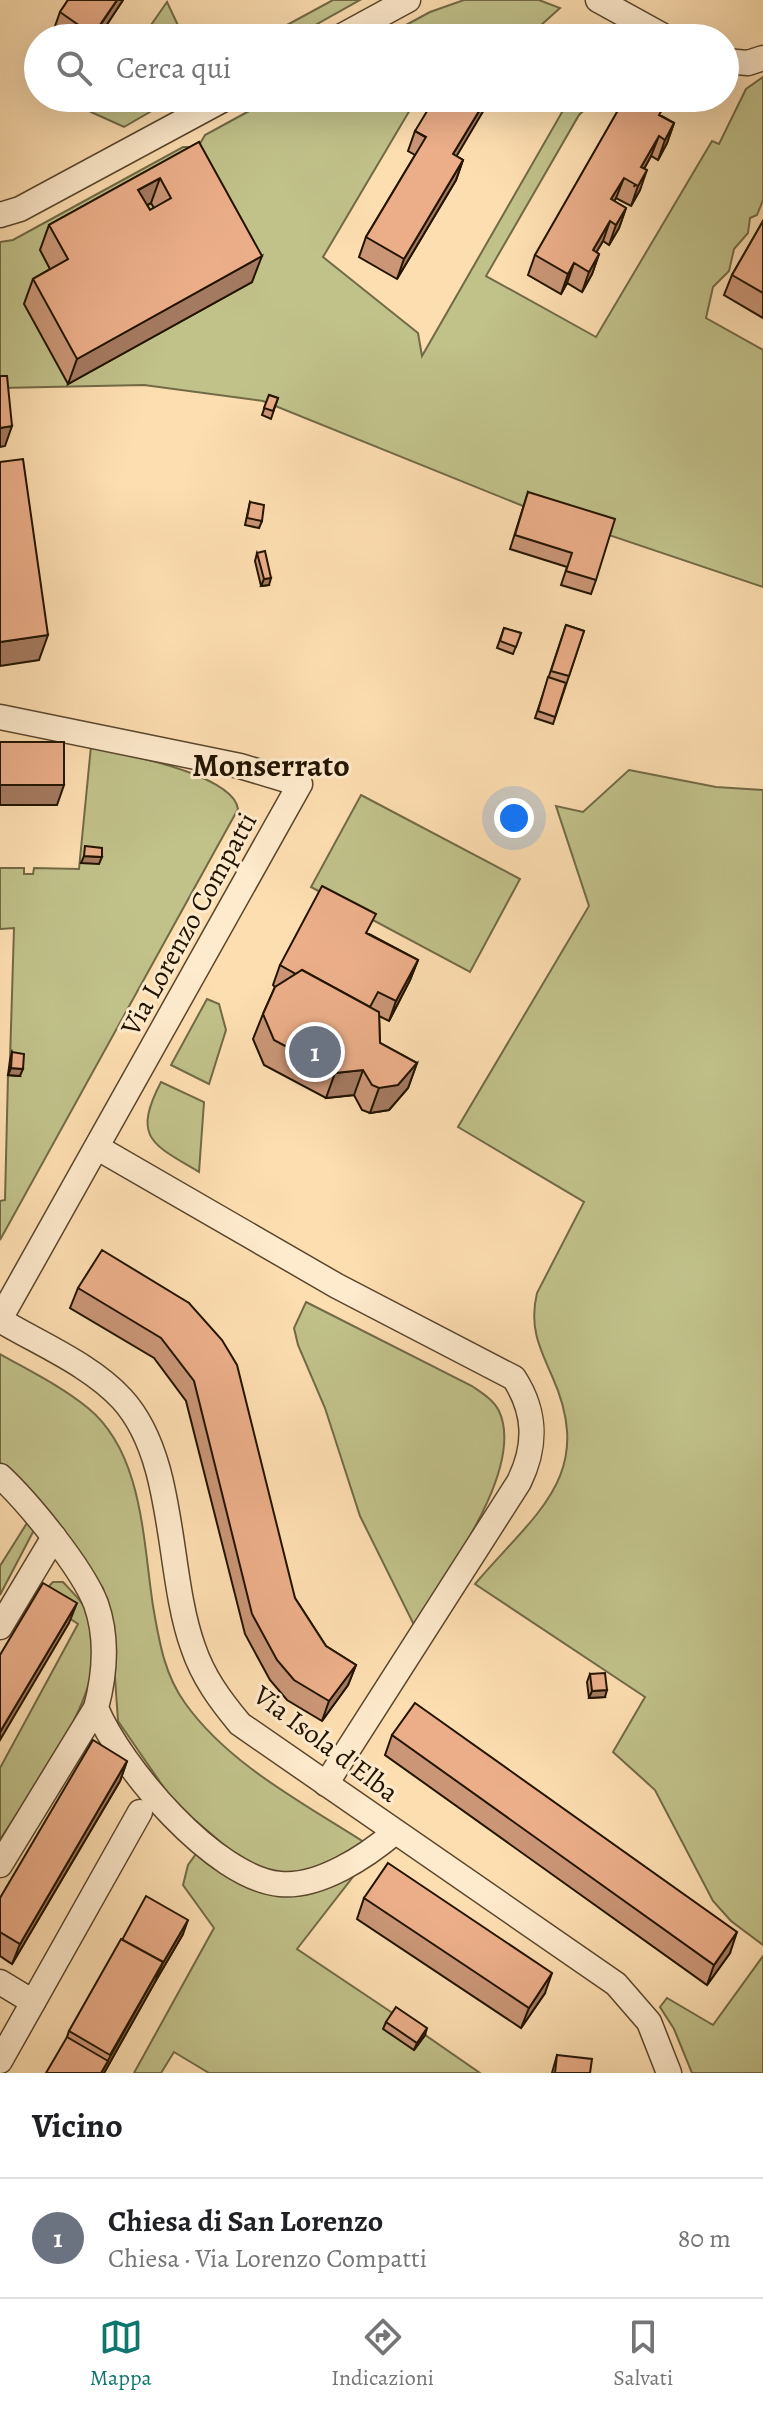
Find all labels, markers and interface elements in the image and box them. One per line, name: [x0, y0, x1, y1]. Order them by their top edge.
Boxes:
search box: [24, 24, 739, 112]
icon: search: [52, 46, 96, 90]
text: Cerca qui: [116, 48, 231, 88]
district label: Monserrato: [192, 743, 350, 787]
your location: [494, 798, 534, 838]
street label: Via Lorenzo Compatti: [111, 806, 266, 1043]
pin: 1: [289, 1022, 341, 1082]
street label: Via Isola d'Elba: [245, 1676, 407, 1811]
text: Vicino: [32, 2102, 123, 2149]
text: Chiesa di San Lorenzo: [108, 2201, 383, 2241]
text: 1: [53, 2221, 63, 2256]
text: 80 m: [678, 2221, 731, 2256]
text: Chiesa · Via Lorenzo Compatti: [108, 2241, 427, 2276]
tab: Mappa: [90, 2315, 152, 2393]
tab: Indicazioni: [331, 2315, 434, 2393]
tab: Salvati: [613, 2315, 673, 2393]

